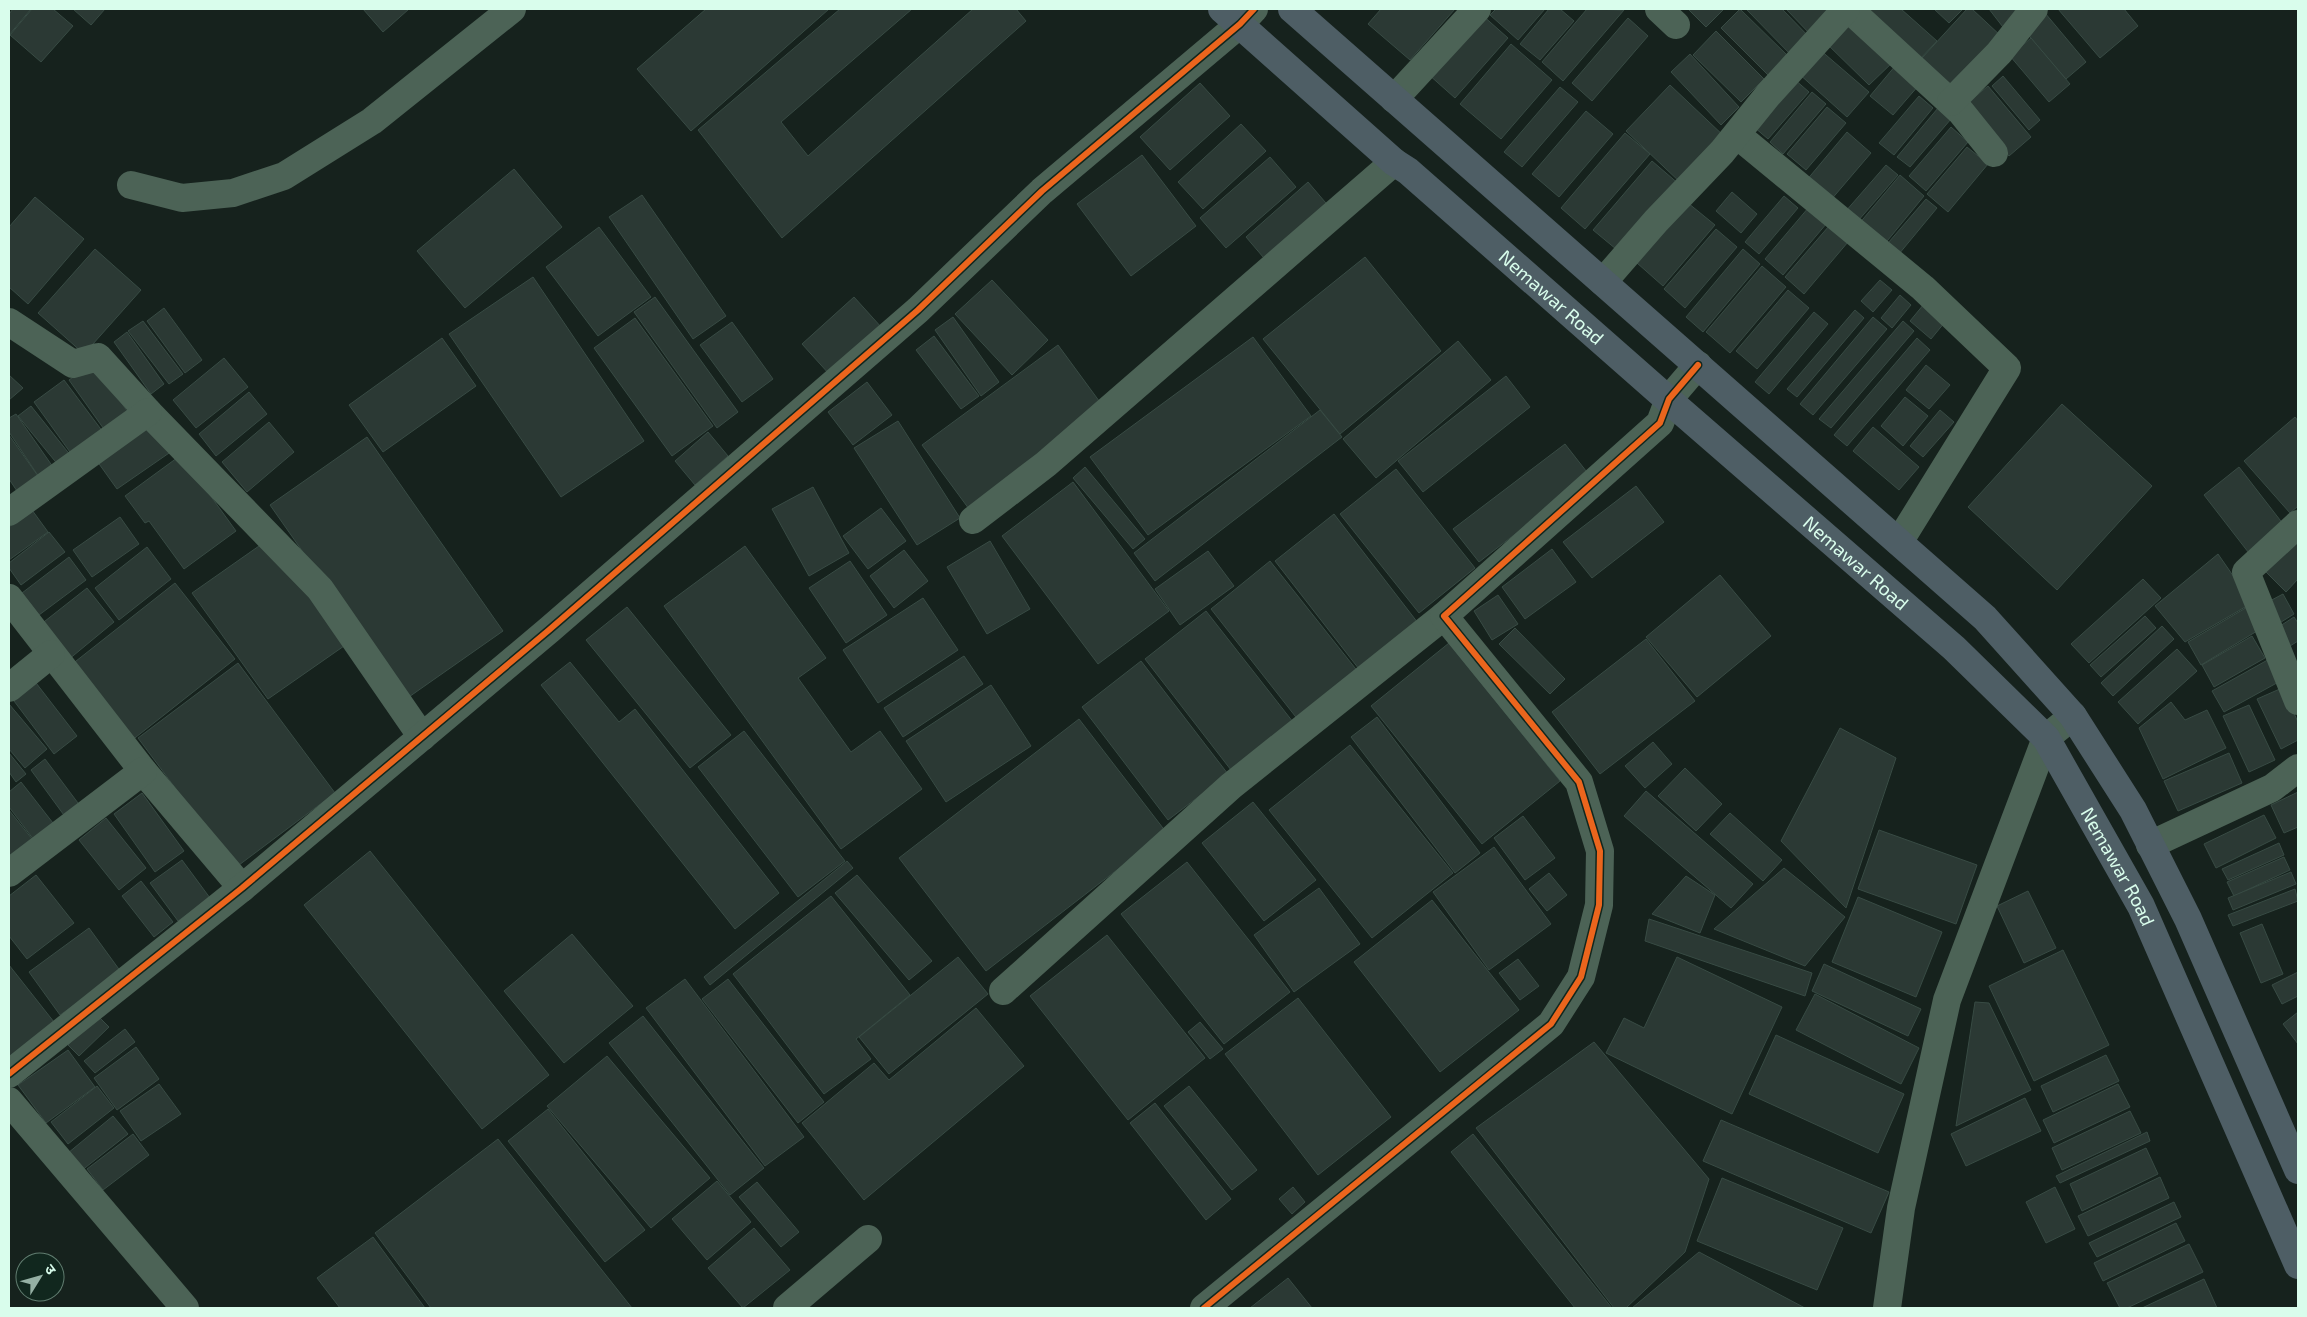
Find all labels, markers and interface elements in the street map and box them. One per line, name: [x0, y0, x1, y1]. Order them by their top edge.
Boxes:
street label: Nemawar Road: [1495, 245, 1609, 349]
street label: Nemawar Road: [1799, 511, 1914, 614]
street label: Nemawar Road: [2077, 803, 2160, 929]
north arrow: [15, 1252, 65, 1302]
text: उ: [42, 1260, 61, 1278]

